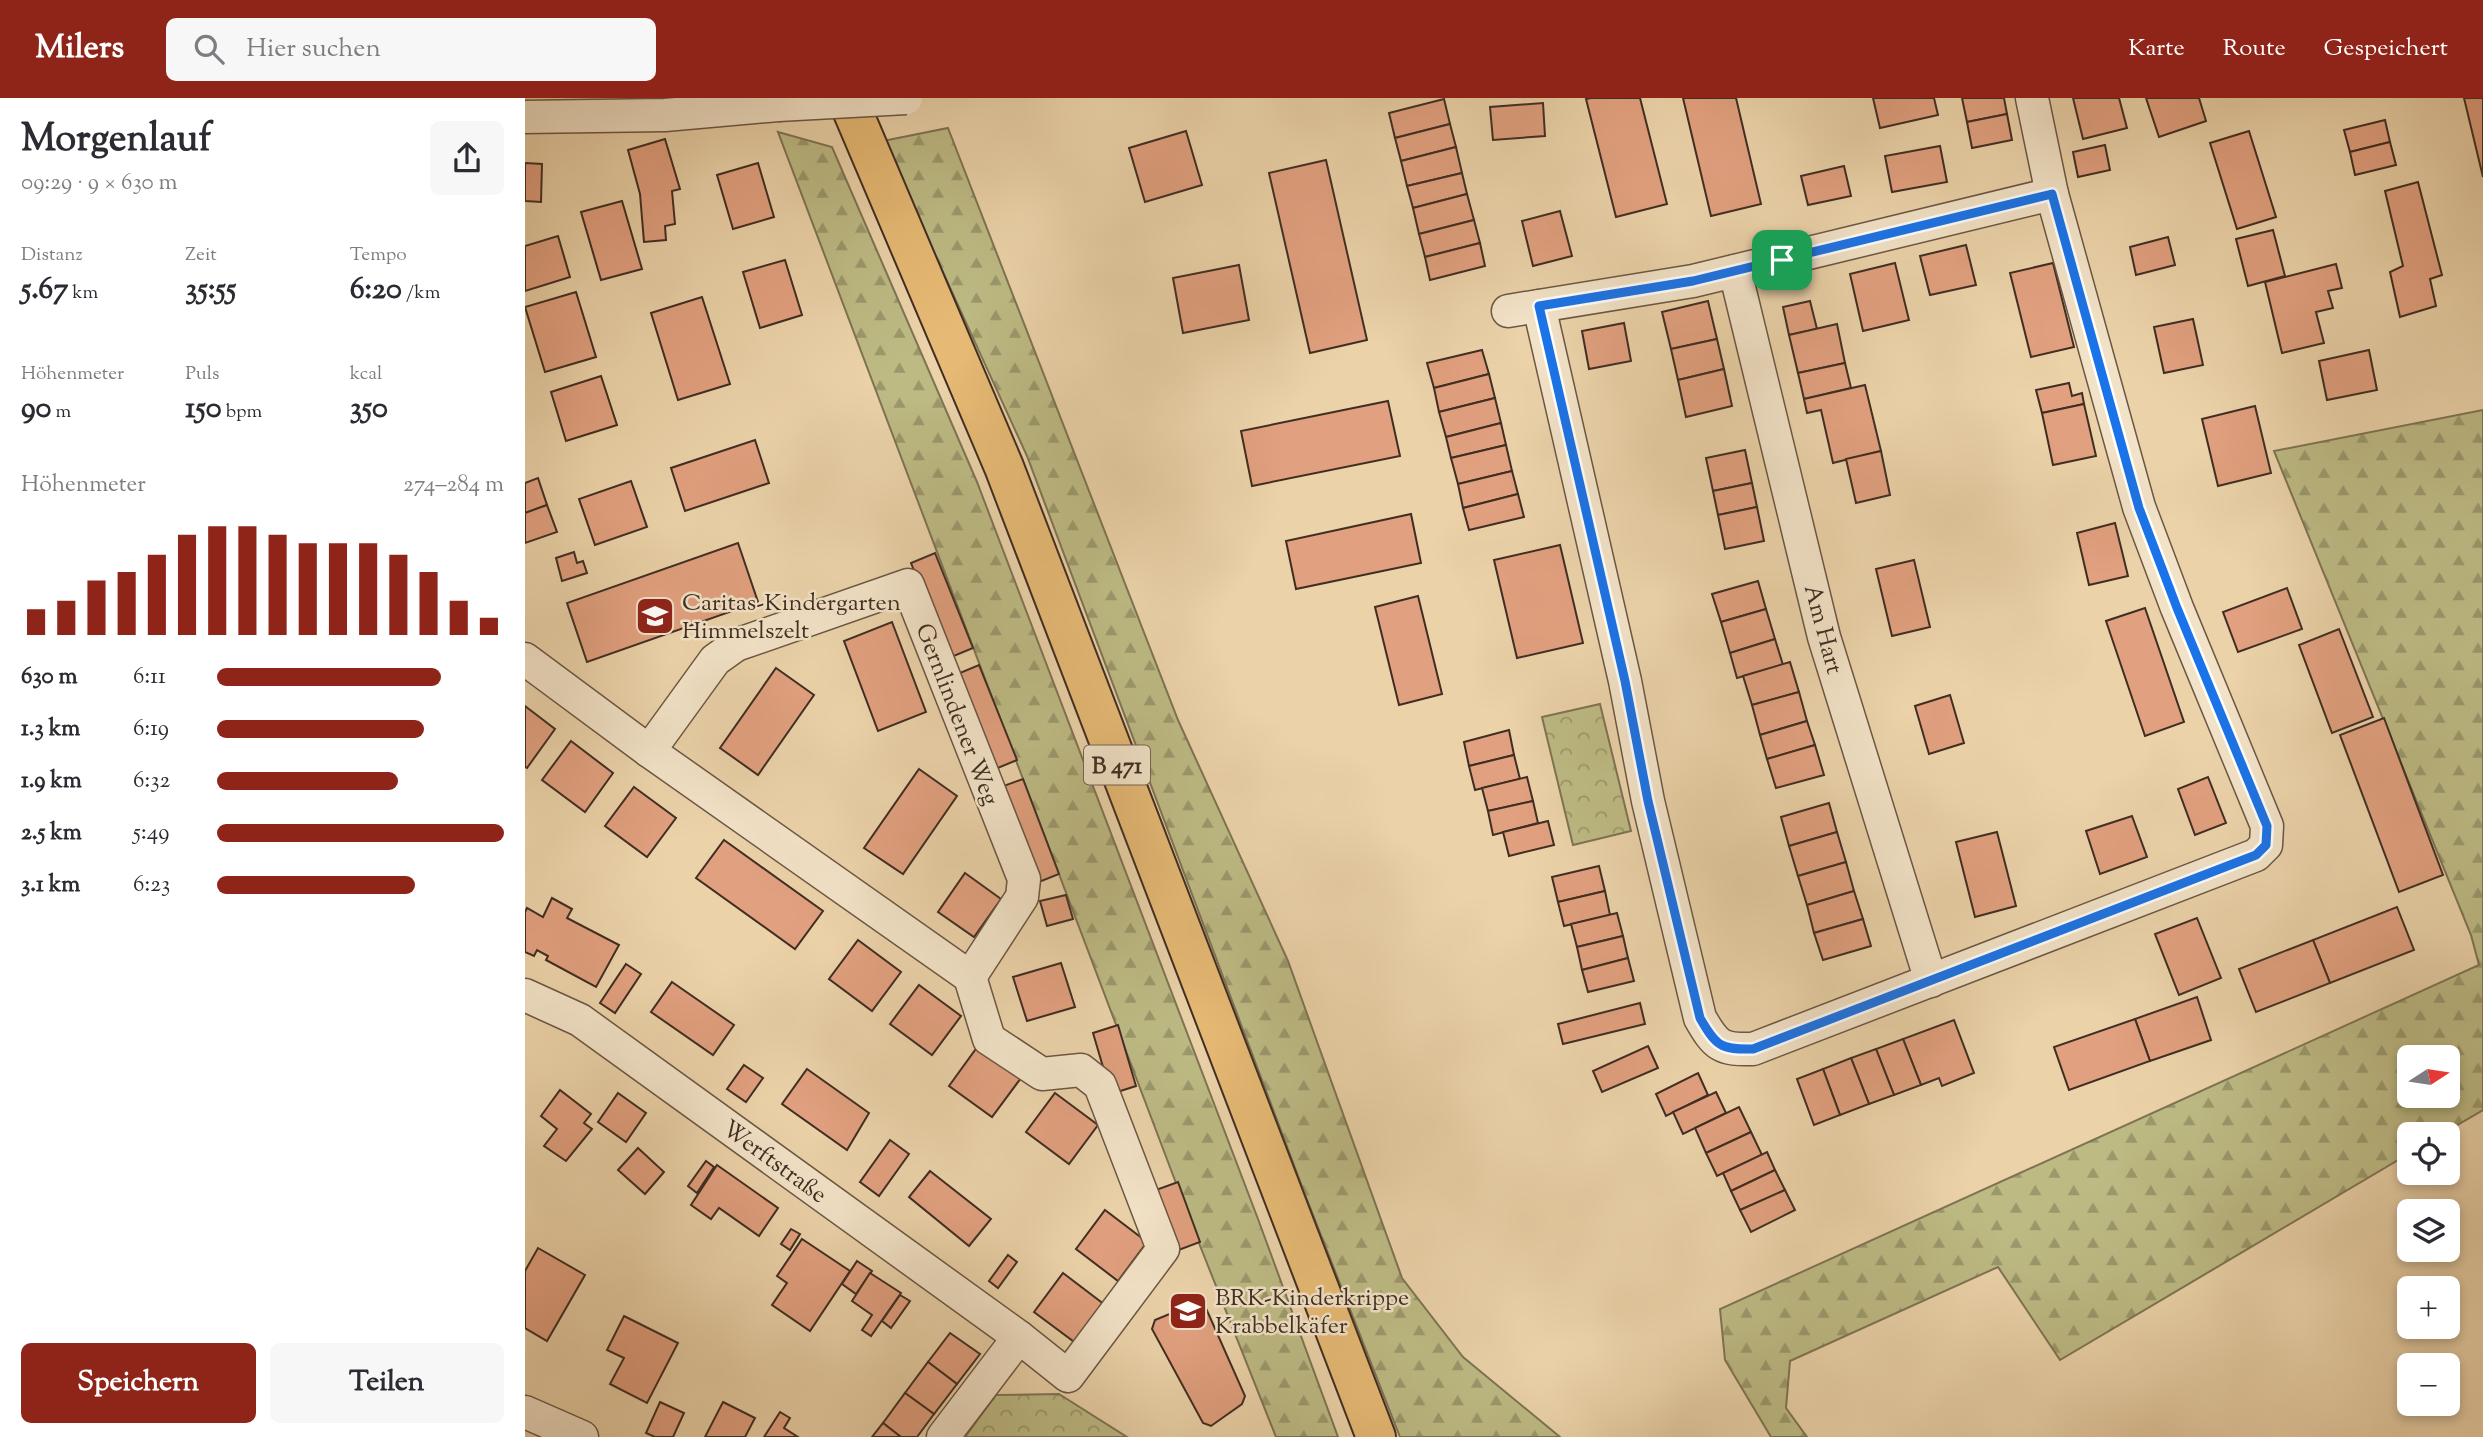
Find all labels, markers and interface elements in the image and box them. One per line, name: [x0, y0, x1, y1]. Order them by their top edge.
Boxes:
search box: [166, 18, 656, 81]
text: Milers: [35, 25, 124, 73]
icon: search: [190, 30, 228, 68]
text: Hier suchen: [246, 31, 381, 68]
text: Karte: [2128, 32, 2185, 66]
text: Route: [2223, 32, 2286, 66]
text: Gespeichert: [2324, 32, 2448, 66]
text: Morgenlauf: [21, 114, 212, 168]
button: share: [430, 121, 504, 195]
text: 09:29 · 9 × 630 m: [21, 167, 178, 200]
pin: [1752, 230, 1812, 290]
icon: arrive: [1763, 241, 1801, 279]
text: Distanz: [21, 242, 83, 269]
text: Zeit: [185, 242, 217, 269]
text: Tempo: [350, 242, 407, 269]
text: 5.67: [21, 269, 68, 312]
text: 35:55: [185, 269, 236, 312]
text: 6:20: [350, 269, 402, 312]
text: km: [68, 280, 98, 307]
text: /km: [402, 280, 440, 307]
text: Höhenmeter: [21, 361, 124, 388]
text: Puls: [185, 361, 220, 388]
text: kcal: [350, 361, 382, 388]
text: 90: [21, 388, 51, 431]
text: 150: [185, 388, 222, 431]
text: 350: [350, 388, 388, 431]
text: m: [51, 399, 71, 426]
text: bpm: [222, 399, 262, 426]
text: Höhenmeter: [21, 469, 146, 502]
text: 274–284 m: [403, 469, 504, 502]
street label: Am Hart: [1794, 581, 1850, 678]
place label: Caritas-Kindergarten Himmelszelt: [682, 587, 901, 649]
school or university icon: Caritas-Kindergarten Himmelszelt: [634, 595, 676, 637]
street label: Gernlindener Weg: [906, 619, 1007, 811]
text: 630 m: [21, 661, 78, 694]
text: 6:11: [133, 661, 166, 694]
text: 1.3 km: [21, 713, 80, 746]
text: 6:19: [133, 713, 169, 746]
road number: B 471: [1084, 746, 1150, 785]
text: 1.9 km: [21, 765, 82, 798]
text: 6:32: [133, 765, 170, 798]
text: 2.5 km: [21, 817, 82, 850]
text: 5:49: [133, 817, 169, 850]
text: 3.1 km: [21, 869, 80, 902]
text: 6:23: [133, 869, 170, 902]
north arrow: [2397, 1045, 2461, 1108]
map controls: [2397, 1045, 2460, 1416]
street label: Werftstraße: [714, 1113, 833, 1212]
button: locate: [2397, 1122, 2460, 1185]
button: layers: [2397, 1199, 2460, 1262]
button: +: [2397, 1276, 2460, 1339]
place label: BRK-Kinderkrippe Krabbelkäfer: [1215, 1282, 1409, 1344]
school or university icon: BRK-Kinderkrippe Krabbelkäfer: [1167, 1290, 1209, 1332]
button: Speichern: [21, 1343, 256, 1423]
button: Teilen: [270, 1343, 504, 1423]
button: −: [2397, 1353, 2460, 1416]

